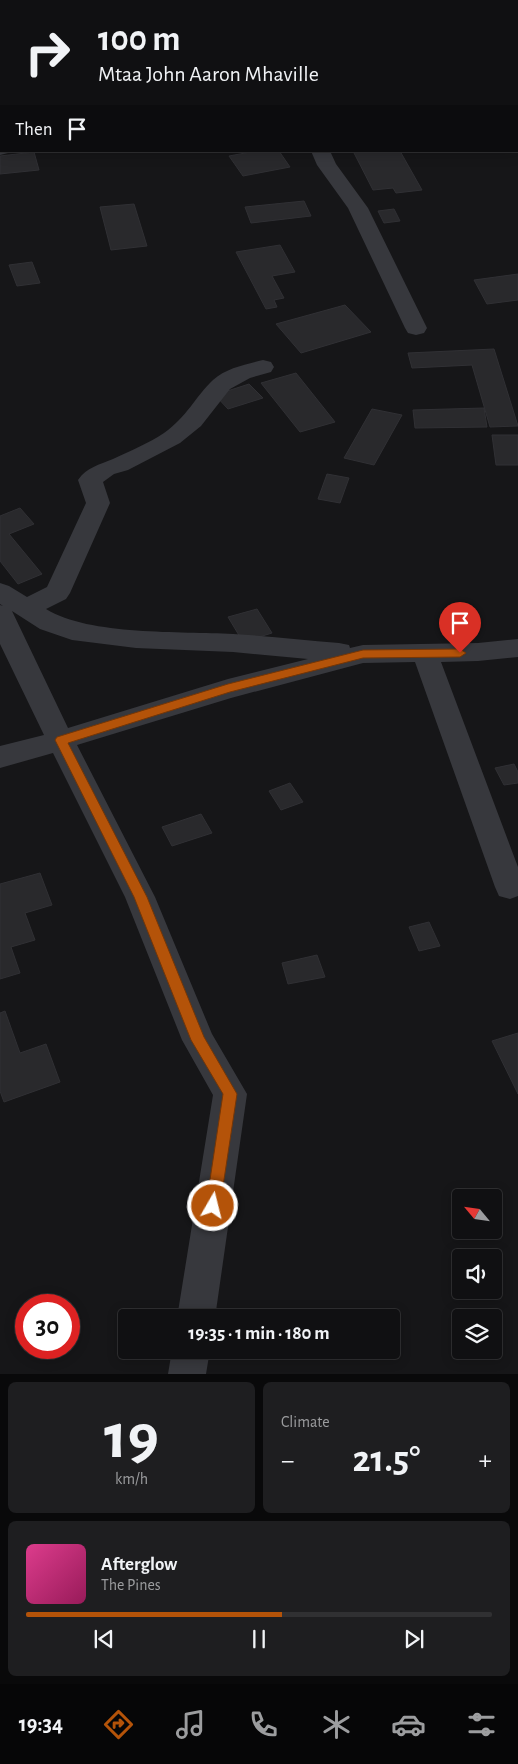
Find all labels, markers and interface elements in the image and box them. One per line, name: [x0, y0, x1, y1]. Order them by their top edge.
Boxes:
icon: right: [15, 20, 80, 85]
text: 100 m: [98, 22, 181, 57]
text: Mtaa John Aaron Mhaville: [98, 63, 319, 85]
icon: arrive: [63, 115, 91, 143]
text: Then: [15, 120, 53, 139]
pin: [439, 602, 481, 653]
icon: arrive: [446, 609, 474, 637]
position arrow: [186, 1179, 238, 1231]
north arrow: [452, 1189, 502, 1239]
map controls: [452, 1189, 502, 1359]
button: sound: [452, 1249, 502, 1299]
speed limit sign: 30: [15, 1294, 80, 1359]
button: layers: [452, 1309, 502, 1359]
text: 19:35 · 1 min · 180 m: [188, 1324, 330, 1343]
text: 19: [104, 1405, 159, 1470]
text: Climate: [281, 1414, 330, 1430]
text: 21.5°: [353, 1441, 420, 1479]
text: −: [281, 1447, 294, 1475]
text: +: [479, 1447, 492, 1475]
text: km/h: [115, 1471, 148, 1487]
text: Afterglow: [101, 1555, 177, 1574]
text: The Pines: [101, 1577, 161, 1593]
icon: previous: [90, 1625, 118, 1653]
icon: pause: [245, 1625, 273, 1653]
icon: next: [400, 1625, 428, 1653]
icon: directions: [101, 1707, 136, 1742]
icon: music: [173, 1707, 208, 1742]
icon: phone: [246, 1707, 281, 1742]
icon: climate: [319, 1707, 354, 1742]
icon: car: [391, 1707, 426, 1742]
icon: filters: [464, 1707, 499, 1742]
text: 19:34: [19, 1713, 63, 1735]

